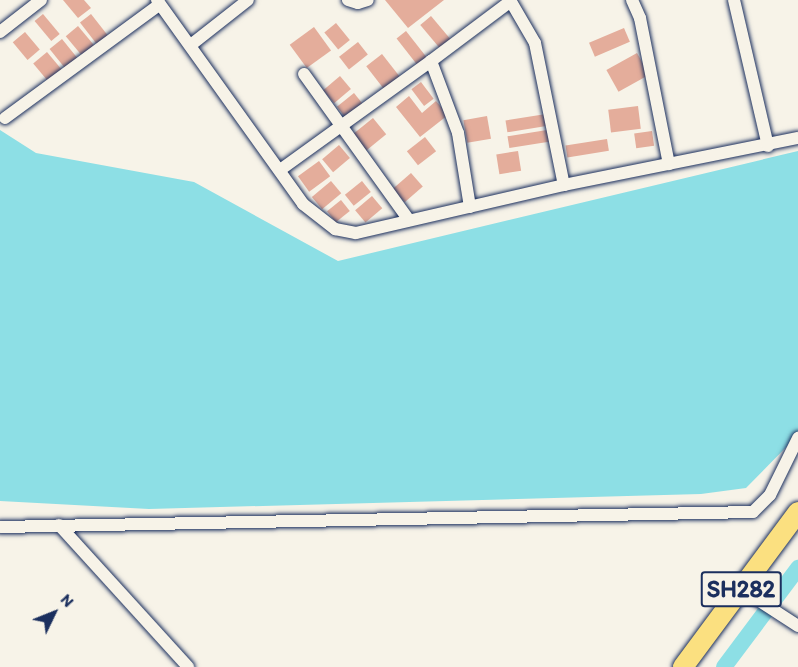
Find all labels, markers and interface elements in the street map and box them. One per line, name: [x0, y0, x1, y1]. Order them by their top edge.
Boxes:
road number: SH282: [700, 568, 782, 610]
north arrow: [24, 583, 84, 643]
text: N: [57, 590, 78, 611]

